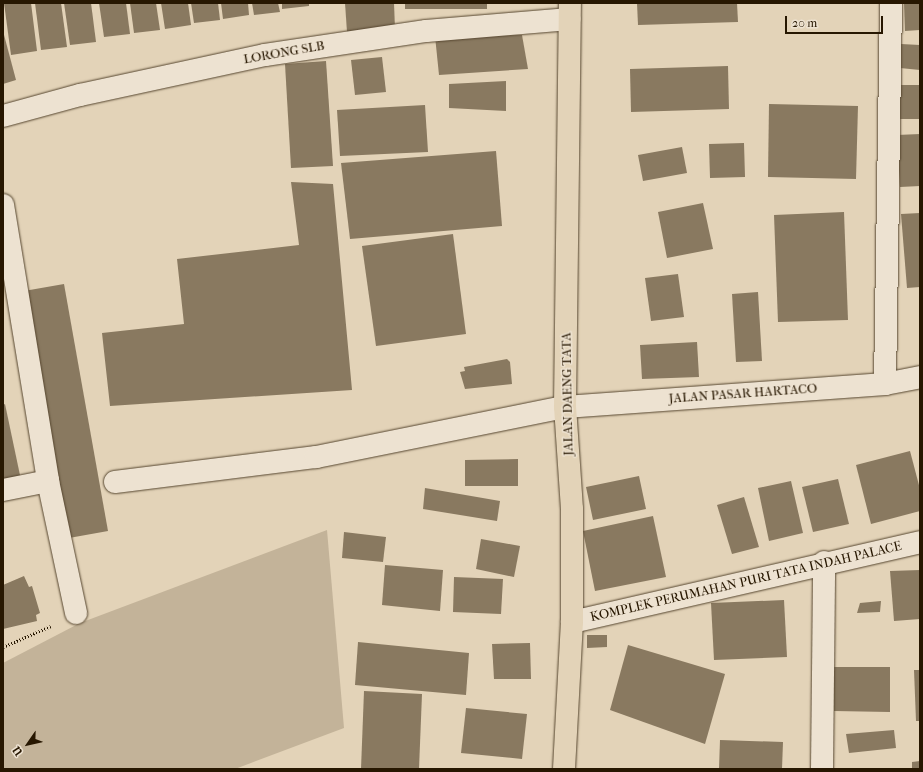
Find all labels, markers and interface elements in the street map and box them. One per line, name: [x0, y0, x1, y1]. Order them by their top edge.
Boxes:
scale bar: [787, 8, 885, 34]
text: 20 m: [792, 16, 817, 30]
street label: LORONG SLB: [242, 38, 326, 68]
street label: JALAN DAENG TATA: [559, 332, 577, 456]
street label: JALAN PASAR HARTACO: [668, 381, 818, 407]
street label: KOMPLEK PERUMAHAN PURI TATA INDAH PALACE: [589, 538, 903, 626]
north arrow: [8, 724, 48, 764]
text: U: [10, 744, 25, 758]

